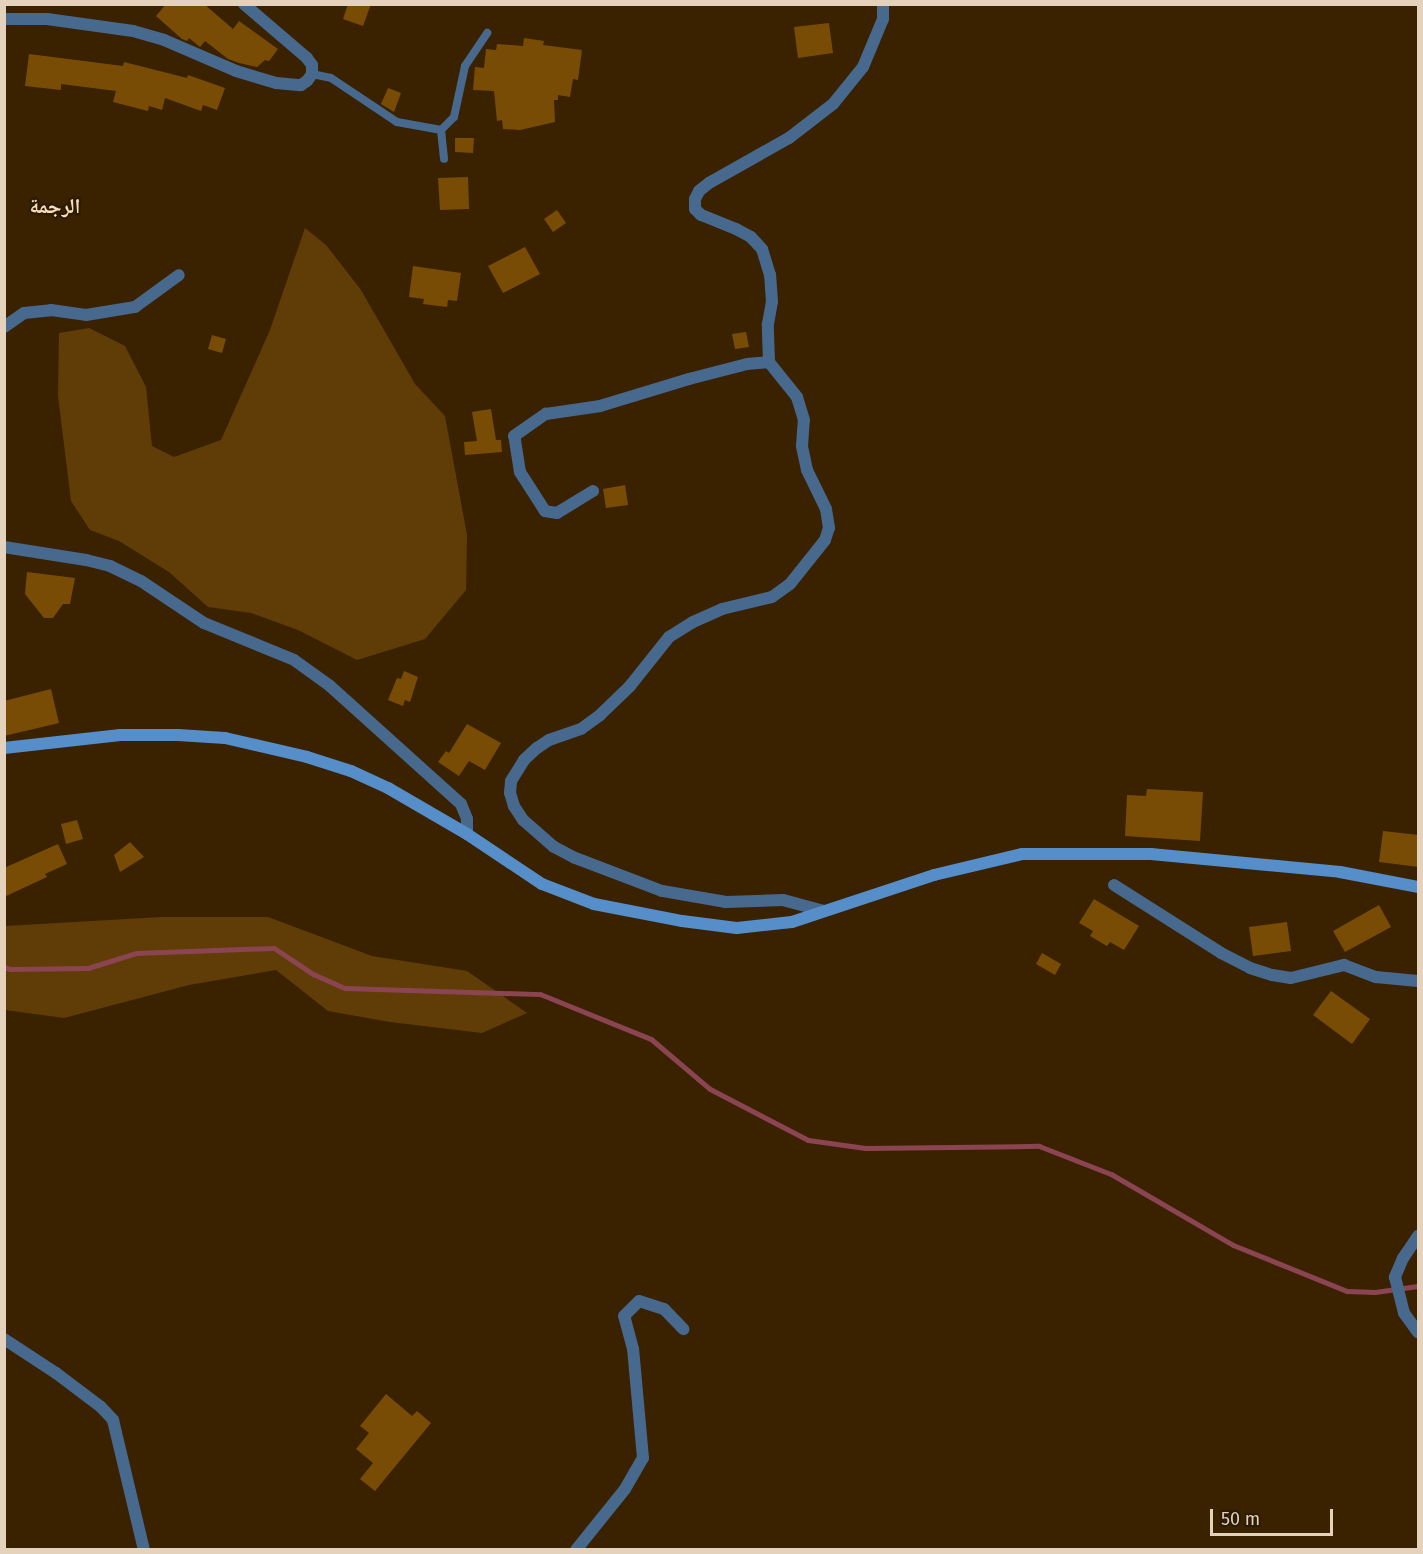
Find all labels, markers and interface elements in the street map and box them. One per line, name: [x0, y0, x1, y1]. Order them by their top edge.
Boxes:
district label: الرجمة: [30, 193, 80, 219]
scale bar: [1213, 1497, 1336, 1535]
text: 50 m: [1221, 1508, 1260, 1530]

